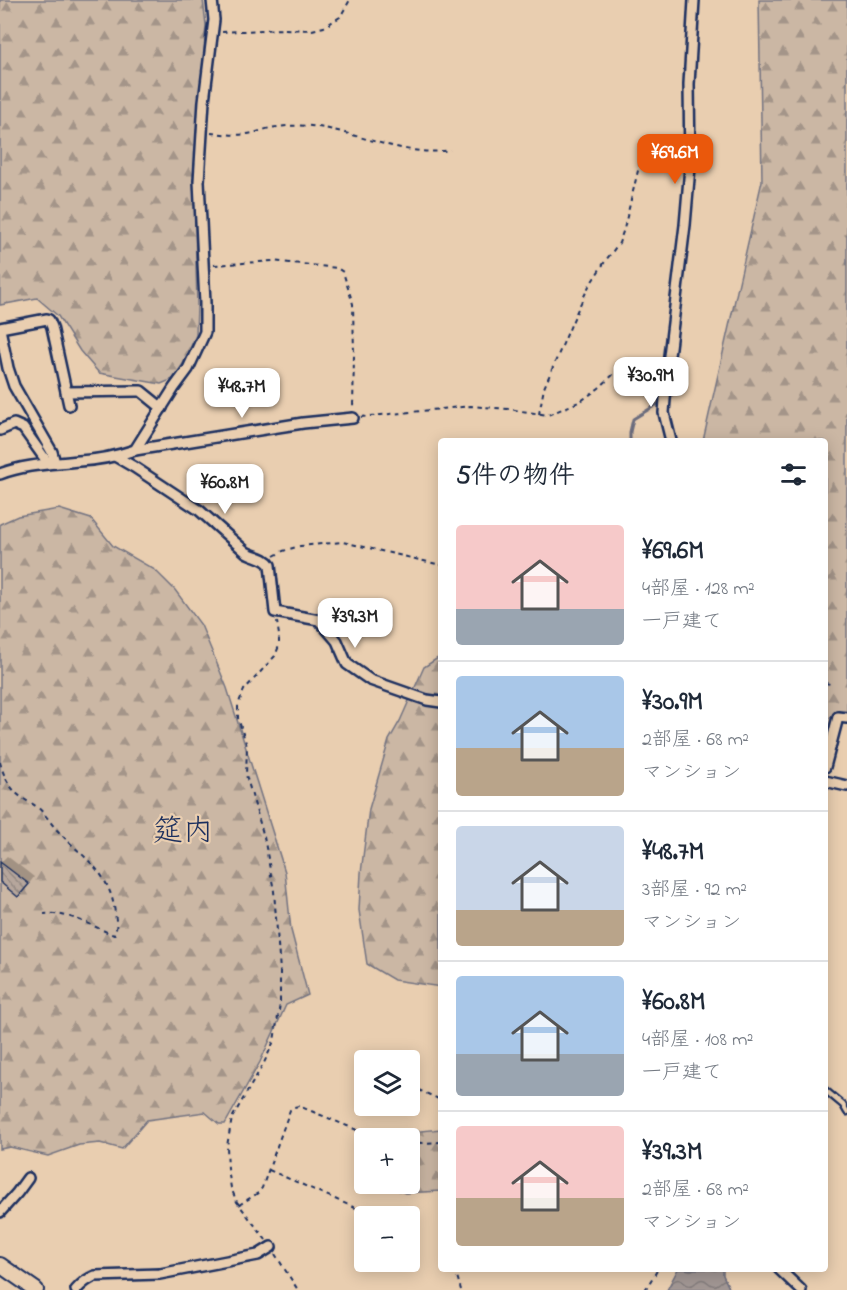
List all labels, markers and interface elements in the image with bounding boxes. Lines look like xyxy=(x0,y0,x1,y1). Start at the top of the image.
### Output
pin: ¥69.6M xyxy=(626,134,724,185)
text: ¥69.6M xyxy=(651,139,699,168)
pin: ¥30.9M xyxy=(602,357,700,408)
text: ¥30.9M xyxy=(628,362,674,391)
pin: ¥48.7M xyxy=(193,368,291,419)
text: ¥48.7M xyxy=(218,373,266,402)
text: 5件の物件 xyxy=(456,458,575,496)
icon: filters xyxy=(777,458,810,491)
pin: ¥60.8M xyxy=(176,464,274,515)
text: ¥60.8M xyxy=(201,469,249,498)
text: ¥69.6M xyxy=(642,533,704,571)
icon: home xyxy=(504,549,576,621)
text: 4部屋 · 128 m² xyxy=(642,575,755,604)
pin: ¥39.3M xyxy=(306,598,404,649)
text: ¥39.3M xyxy=(332,603,378,632)
text: 一戸建て xyxy=(642,608,722,637)
text: ¥30.9M xyxy=(642,684,703,722)
icon: home xyxy=(504,700,576,772)
text: 2部屋 · 68 m² xyxy=(642,726,749,755)
text: マンション xyxy=(642,759,741,788)
district label: 筵内 xyxy=(153,811,213,855)
text: ¥48.7M xyxy=(642,834,704,872)
icon: home xyxy=(504,850,576,922)
text: 3部屋 · 92 m² xyxy=(642,876,747,905)
text: マンション xyxy=(642,909,741,938)
text: ¥60.8M xyxy=(642,984,706,1022)
icon: home xyxy=(504,1000,576,1072)
text: 4部屋 · 108 m² xyxy=(642,1026,753,1055)
map controls xyxy=(354,1050,420,1272)
button: layers xyxy=(354,1050,420,1116)
text: 一戸建て xyxy=(642,1059,722,1088)
button: + xyxy=(354,1128,420,1194)
text: ¥39.3M xyxy=(642,1134,703,1172)
icon: home xyxy=(504,1150,576,1222)
text: 2部屋 · 68 m² xyxy=(642,1176,749,1205)
button: − xyxy=(354,1206,420,1272)
text: マンション xyxy=(642,1209,741,1238)

